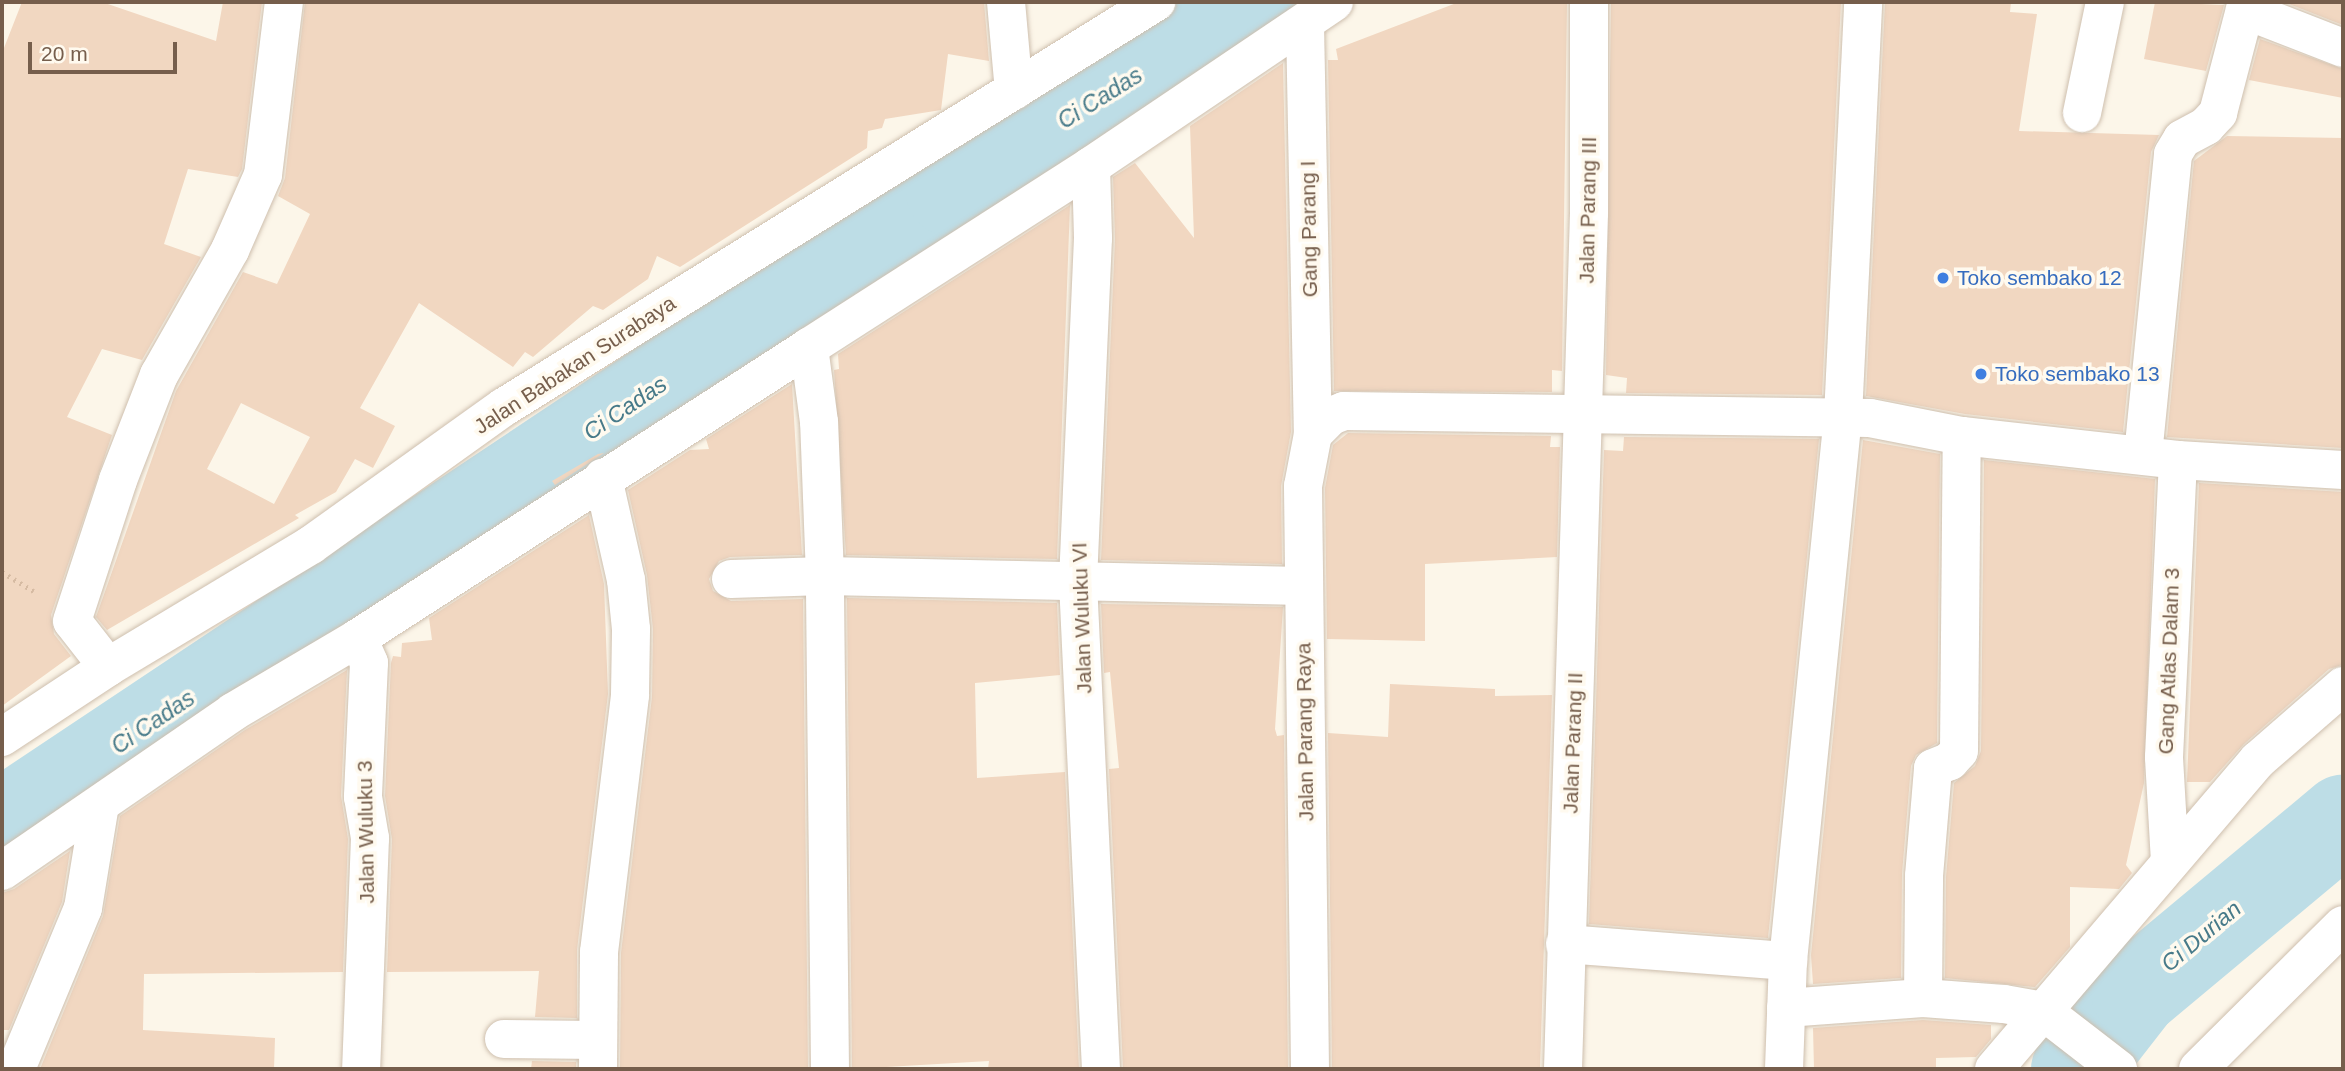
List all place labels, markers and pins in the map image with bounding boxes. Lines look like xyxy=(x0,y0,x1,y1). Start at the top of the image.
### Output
place label: Toko sembako 12 xyxy=(1957,265,2122,291)
marker: Toko sembako 12 xyxy=(1935,270,1951,286)
place label: Toko sembako 13 xyxy=(1995,361,2160,387)
marker: Toko sembako 13 xyxy=(1973,366,1989,382)

